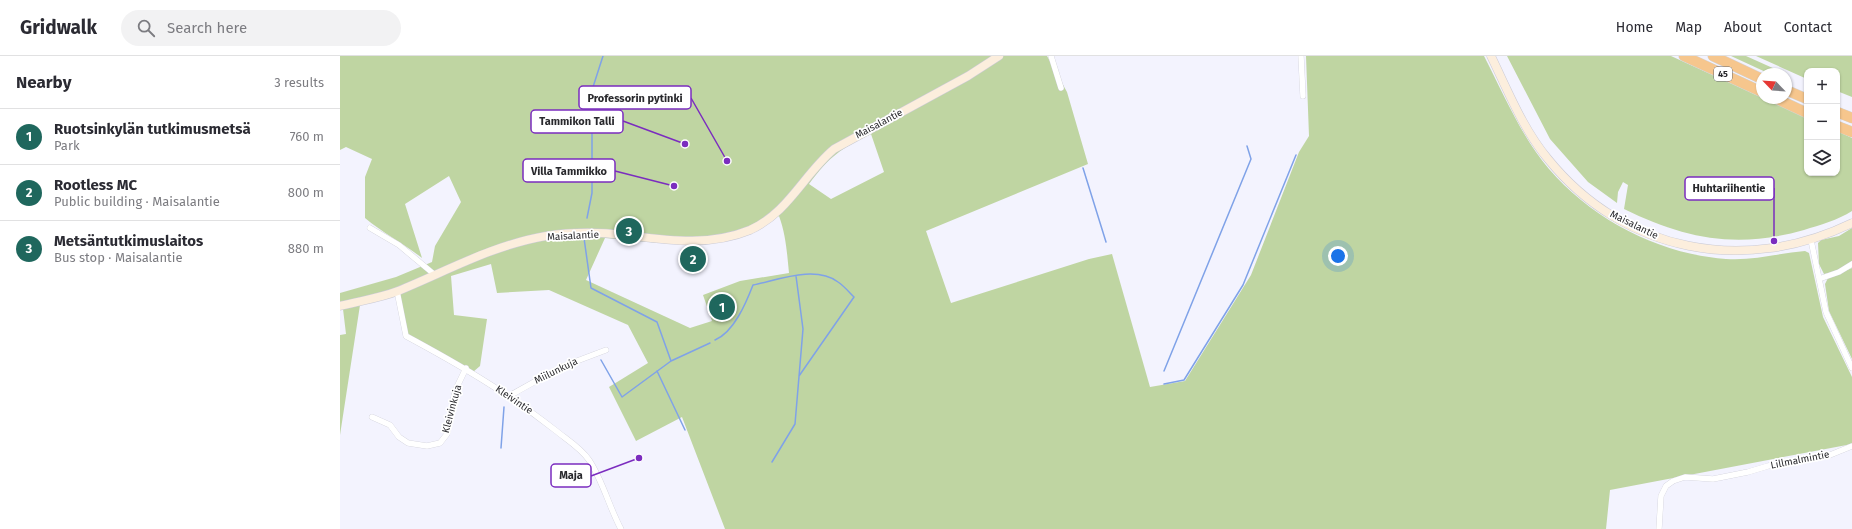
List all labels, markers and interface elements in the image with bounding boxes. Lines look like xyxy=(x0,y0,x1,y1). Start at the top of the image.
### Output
search box xyxy=(121,10,401,46)
text: Gridwalk xyxy=(20,16,97,39)
icon: search xyxy=(135,17,157,39)
text: Search here xyxy=(167,19,247,37)
text: Home xyxy=(1616,19,1653,36)
text: Map xyxy=(1675,19,1702,36)
text: About xyxy=(1724,19,1762,36)
text: Contact xyxy=(1784,19,1832,36)
road number: 45 xyxy=(1714,67,1732,81)
north arrow xyxy=(1756,68,1792,104)
map controls xyxy=(1804,68,1840,176)
button: + xyxy=(1804,68,1840,104)
text: Nearby xyxy=(16,72,71,93)
text: 3 results xyxy=(274,75,324,90)
callout: Professorin pytinki xyxy=(579,86,691,109)
text: Professorin pytinki xyxy=(587,92,683,105)
button: − xyxy=(1804,104,1840,140)
street label: Maisalantie xyxy=(853,106,905,142)
callout: Tammikon Talli xyxy=(531,110,623,133)
text: Tammikon Talli xyxy=(539,115,615,128)
text: Ruotsinkylän tutkimusmetsä xyxy=(54,120,251,138)
text: 1 xyxy=(26,129,32,144)
text: 760 m xyxy=(290,129,324,144)
text: Park xyxy=(54,138,80,153)
button: layers xyxy=(1804,140,1840,176)
callout: Villa Tammikko xyxy=(523,159,615,182)
text: Villa Tammikko xyxy=(530,165,608,178)
text: Rootless MC xyxy=(54,176,137,194)
callout: Huhtariihentie xyxy=(1685,177,1774,200)
text: Huhtariihentie xyxy=(1693,182,1765,195)
text: 2 xyxy=(26,185,32,200)
text: 800 m xyxy=(288,185,324,200)
text: Public building · Maisalantie xyxy=(54,194,220,209)
street label: Maisalantie xyxy=(1608,208,1660,242)
pin: 3 xyxy=(616,216,642,246)
street label: Maisalantie xyxy=(547,229,599,243)
text: Metsäntutkimuslaitos xyxy=(54,232,203,250)
text: 3 xyxy=(26,241,32,256)
text: 880 m xyxy=(288,241,324,256)
pin: 2 xyxy=(680,244,706,274)
your location xyxy=(1328,246,1348,266)
text: Bus stop · Maisalantie xyxy=(54,250,183,265)
pin: 1 xyxy=(709,292,735,322)
street label: Miilunkuja xyxy=(532,355,580,387)
street label: Kleivinkuja xyxy=(440,383,464,435)
street label: Kleivintie xyxy=(493,383,535,417)
street label: Lillmalmintie xyxy=(1770,448,1830,472)
callout: Maja xyxy=(551,464,591,487)
text: Maja xyxy=(559,469,583,482)

